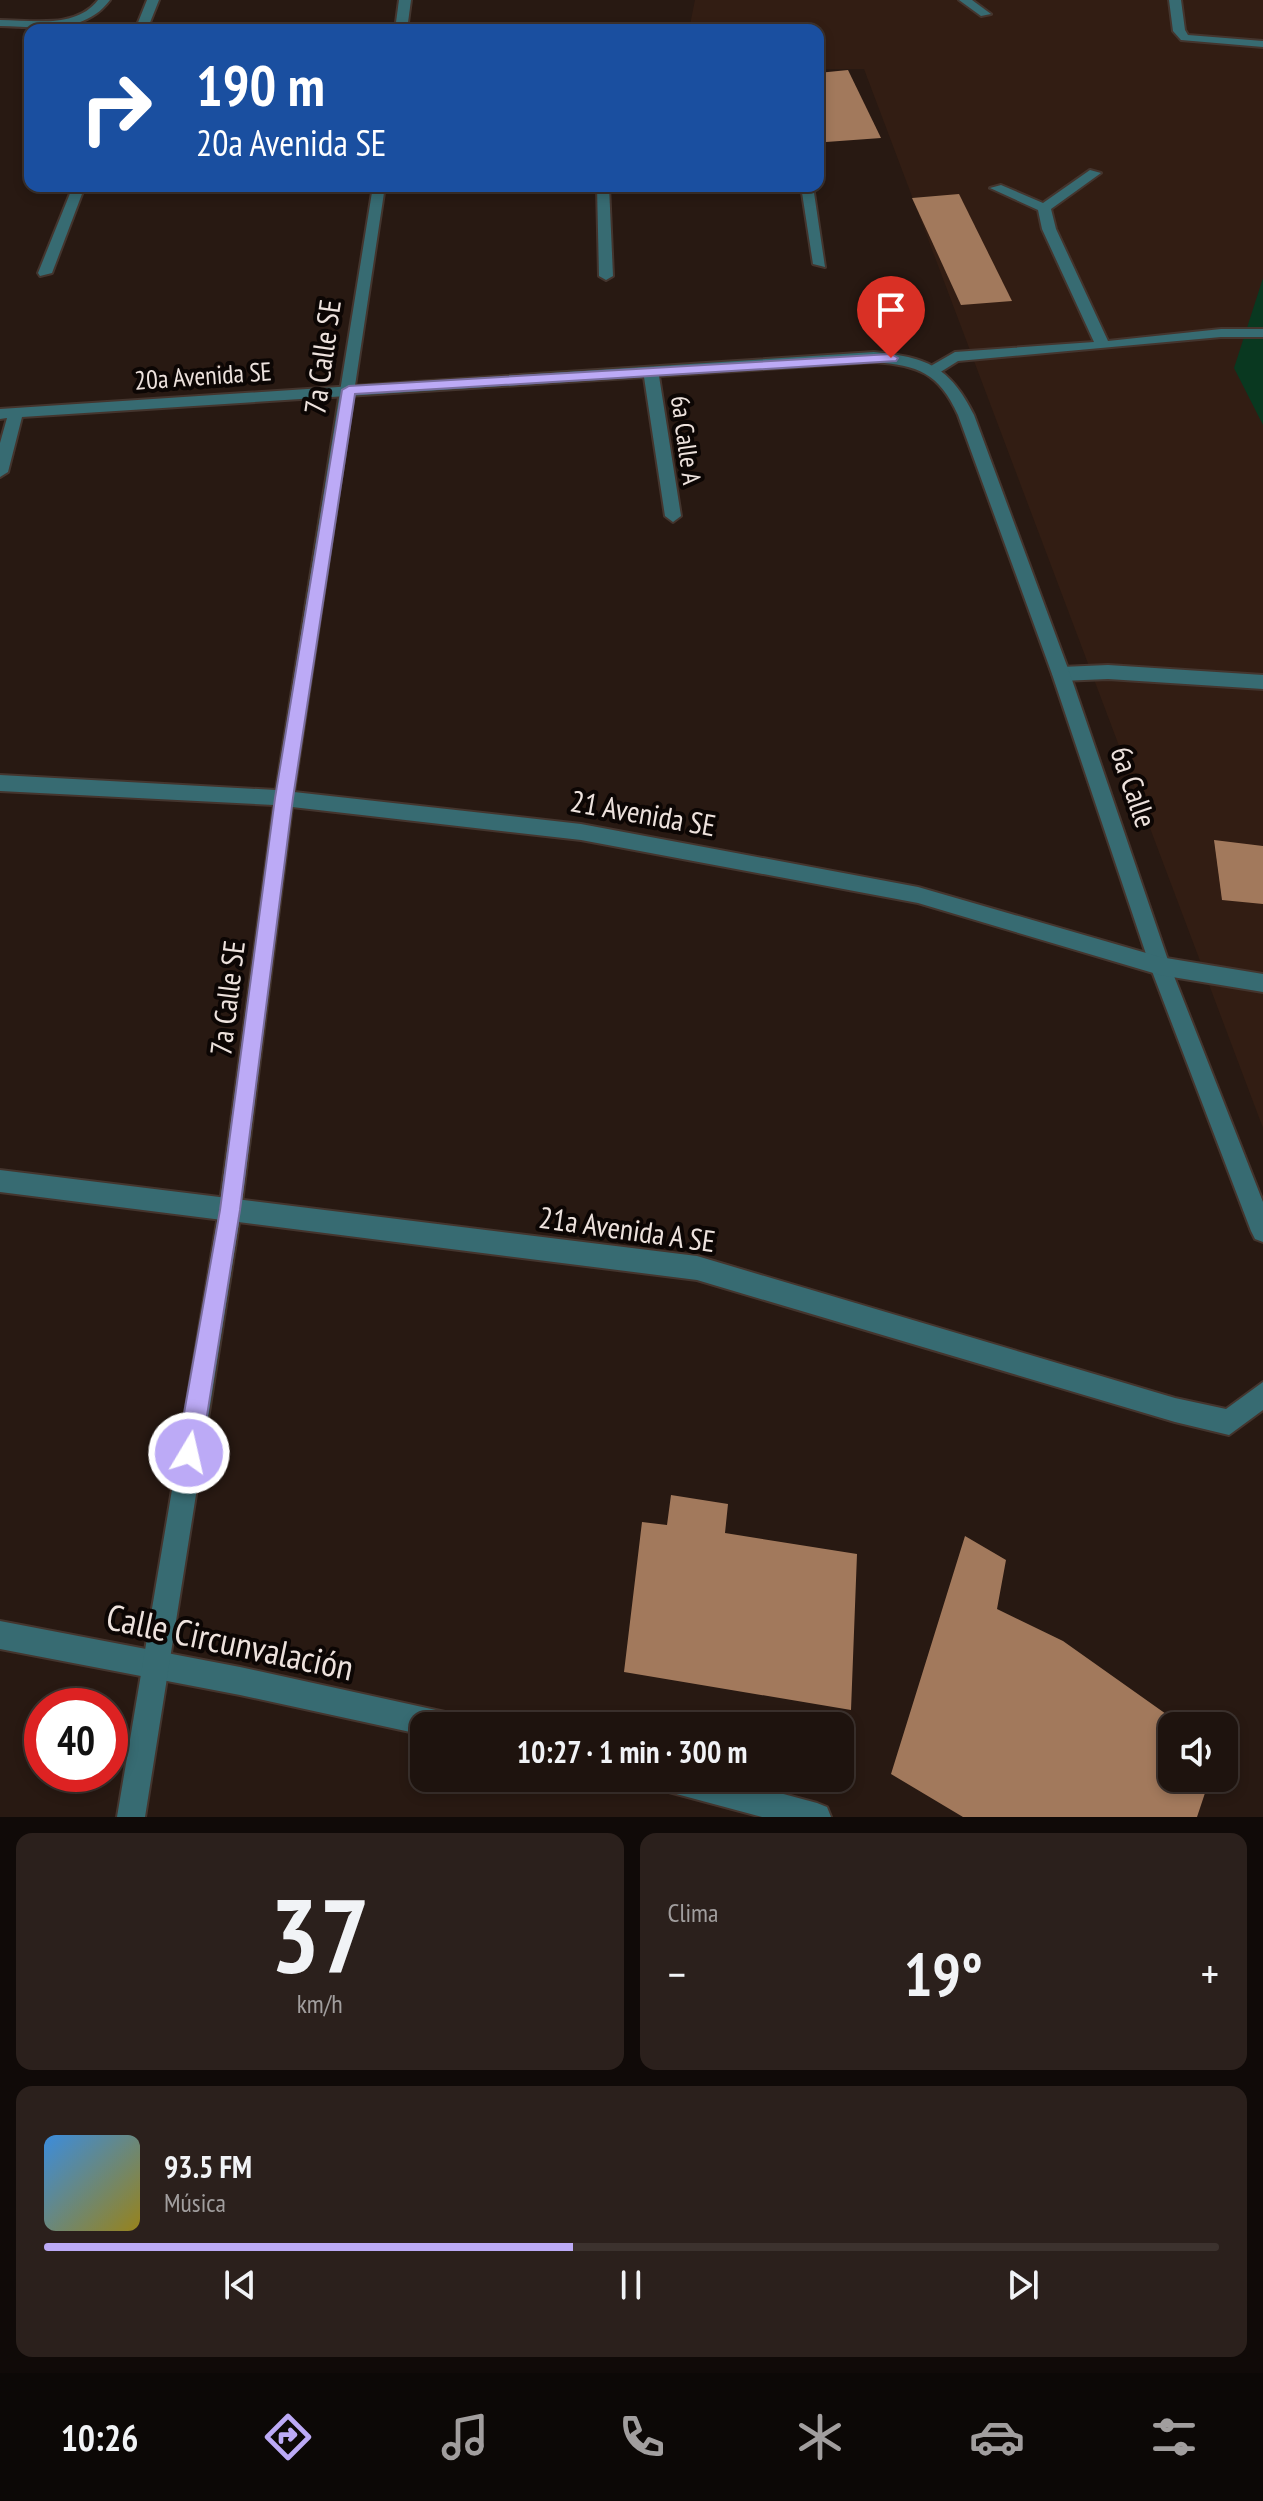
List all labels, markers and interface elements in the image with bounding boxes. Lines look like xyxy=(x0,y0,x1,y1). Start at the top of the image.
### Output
text: 190 m xyxy=(196,49,325,121)
icon: right xyxy=(64,56,168,160)
text: 20a Avenida SE xyxy=(196,119,386,166)
pin xyxy=(857,276,925,358)
icon: arrive xyxy=(869,288,913,332)
street label: 7a Calle SE xyxy=(294,297,349,417)
street label: 20a Avenida SE xyxy=(133,354,273,397)
street label: 6a Calle A xyxy=(664,393,709,487)
street label: 6a Calle xyxy=(1102,741,1166,832)
street label: 21 Avenida SE xyxy=(568,781,719,844)
street label: 7a Calle SE xyxy=(200,938,253,1057)
street label: 21a Avenida A SE xyxy=(537,1197,718,1260)
position arrow xyxy=(147,1411,231,1495)
street label: Calle Circunvalación xyxy=(102,1592,358,1691)
speed limit sign: 40 xyxy=(24,1688,128,1792)
map controls xyxy=(1158,1712,1238,1792)
button: sound xyxy=(1158,1712,1238,1792)
text: 10:27 · 1 min · 300 m xyxy=(517,1732,747,1771)
text: 37 xyxy=(270,1867,369,2002)
text: Clima xyxy=(668,1896,718,1929)
text: 19° xyxy=(904,1935,983,2013)
text: − xyxy=(668,1945,686,2002)
text: + xyxy=(1201,1945,1219,2002)
text: km/h xyxy=(297,1987,343,2020)
text: 93.5 FM xyxy=(164,2147,252,2186)
text: Música xyxy=(164,2186,226,2219)
icon: previous xyxy=(218,2263,262,2307)
icon: pause xyxy=(609,2263,653,2307)
icon: next xyxy=(1001,2263,1045,2307)
icon: directions xyxy=(260,2409,316,2465)
icon: music xyxy=(437,2409,493,2465)
icon: phone xyxy=(614,2409,670,2465)
icon: climate xyxy=(792,2409,848,2465)
icon: car xyxy=(969,2409,1025,2465)
icon: filters xyxy=(1146,2409,1202,2465)
text: 10:26 xyxy=(61,2414,139,2461)

